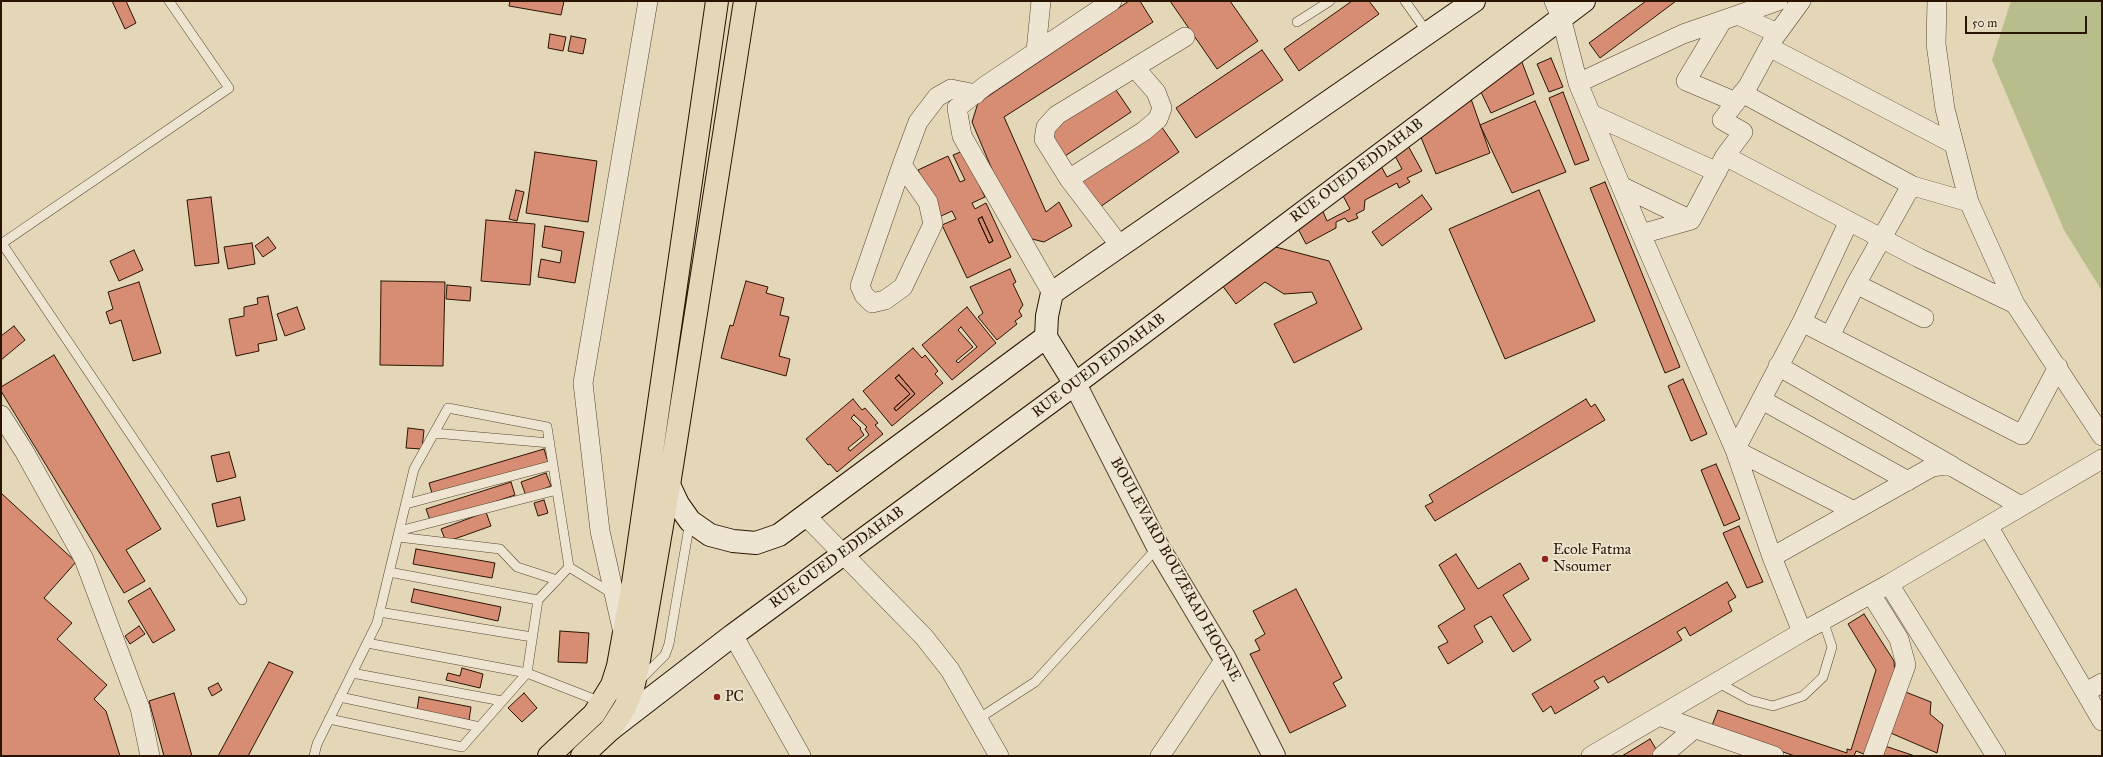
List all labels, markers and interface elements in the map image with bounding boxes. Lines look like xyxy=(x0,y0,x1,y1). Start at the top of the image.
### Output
scale bar xyxy=(1967,8,2089,34)
text: 50 m xyxy=(1972,16,1997,30)
street label: RUE OUED EDDAHAB xyxy=(1287,115,1427,227)
street label: RUE OUED EDDAHAB xyxy=(1029,310,1169,422)
street label: BOULEVARD BOUZERAD HOCINE xyxy=(1106,455,1244,685)
street label: RUE OUED EDDAHAB xyxy=(766,503,908,613)
place label: Ecole Fatma Nsoumer xyxy=(1553,541,1631,576)
marker: Ecole Fatma Nsoumer xyxy=(1540,554,1550,564)
place label: PC xyxy=(725,688,744,706)
marker: PC xyxy=(712,692,722,702)

